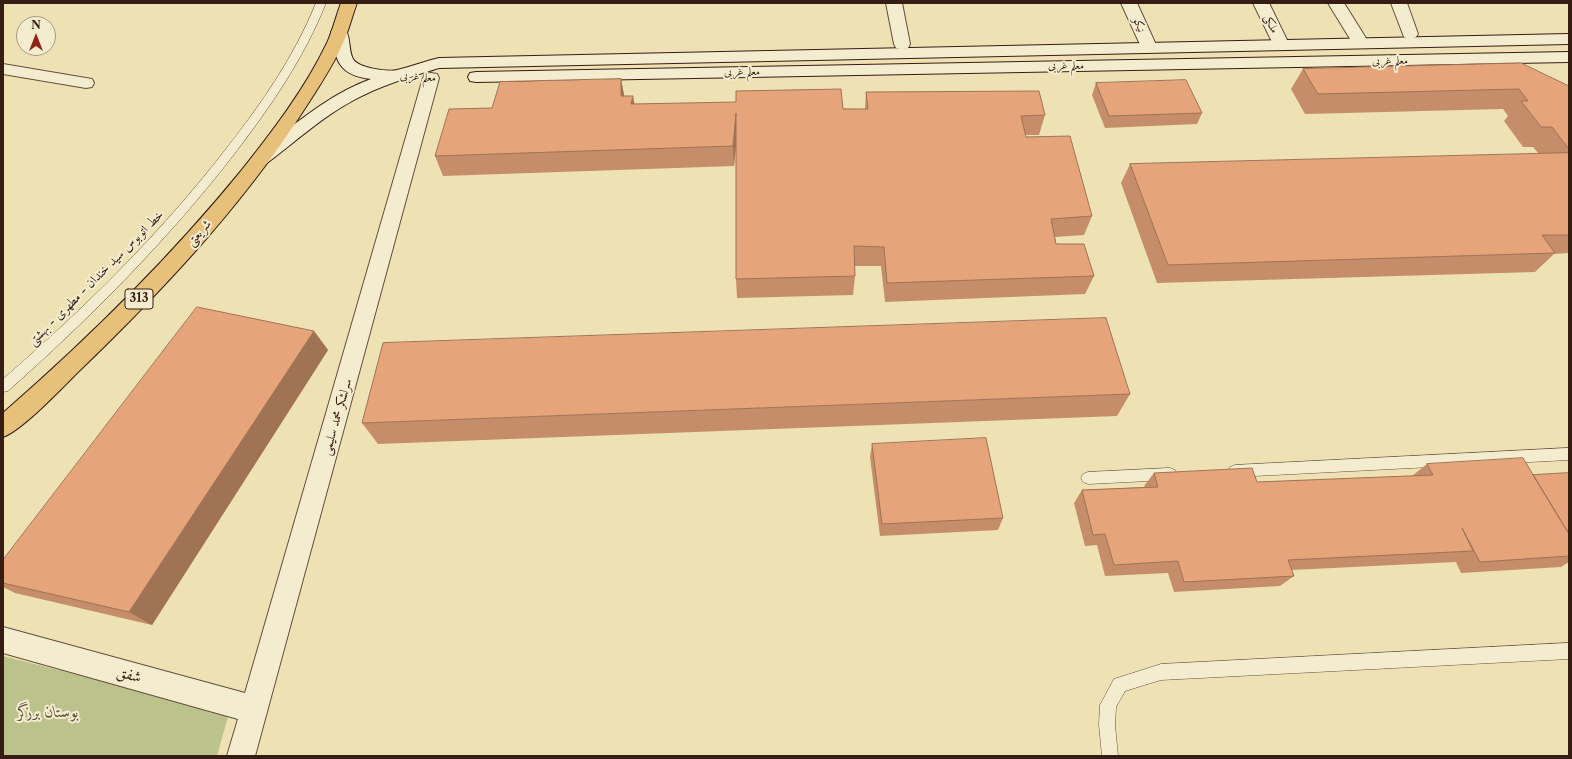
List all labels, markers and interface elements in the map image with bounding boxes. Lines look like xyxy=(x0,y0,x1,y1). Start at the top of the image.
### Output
street label: ملکی xyxy=(1261,13,1281,35)
street label: نیکو xyxy=(1130,15,1148,35)
north arrow xyxy=(16,16,56,56)
text: N xyxy=(31,18,41,32)
street label: معلم غربی xyxy=(1372,54,1408,68)
street label: معلم غربی xyxy=(1048,59,1084,73)
street label: معلم غربی xyxy=(724,65,760,79)
street label: معلم غربی xyxy=(400,69,436,85)
street label: خط اتوبوس سید خندان - مطهری - بهشتی xyxy=(25,207,167,349)
street label: شریعتی xyxy=(183,217,215,249)
road number: 313 xyxy=(125,289,153,309)
street label: سرلشکر محمد سلیمی xyxy=(319,377,355,457)
street label: شفق xyxy=(115,663,143,687)
park label: بوستان برزگر xyxy=(17,702,79,722)

